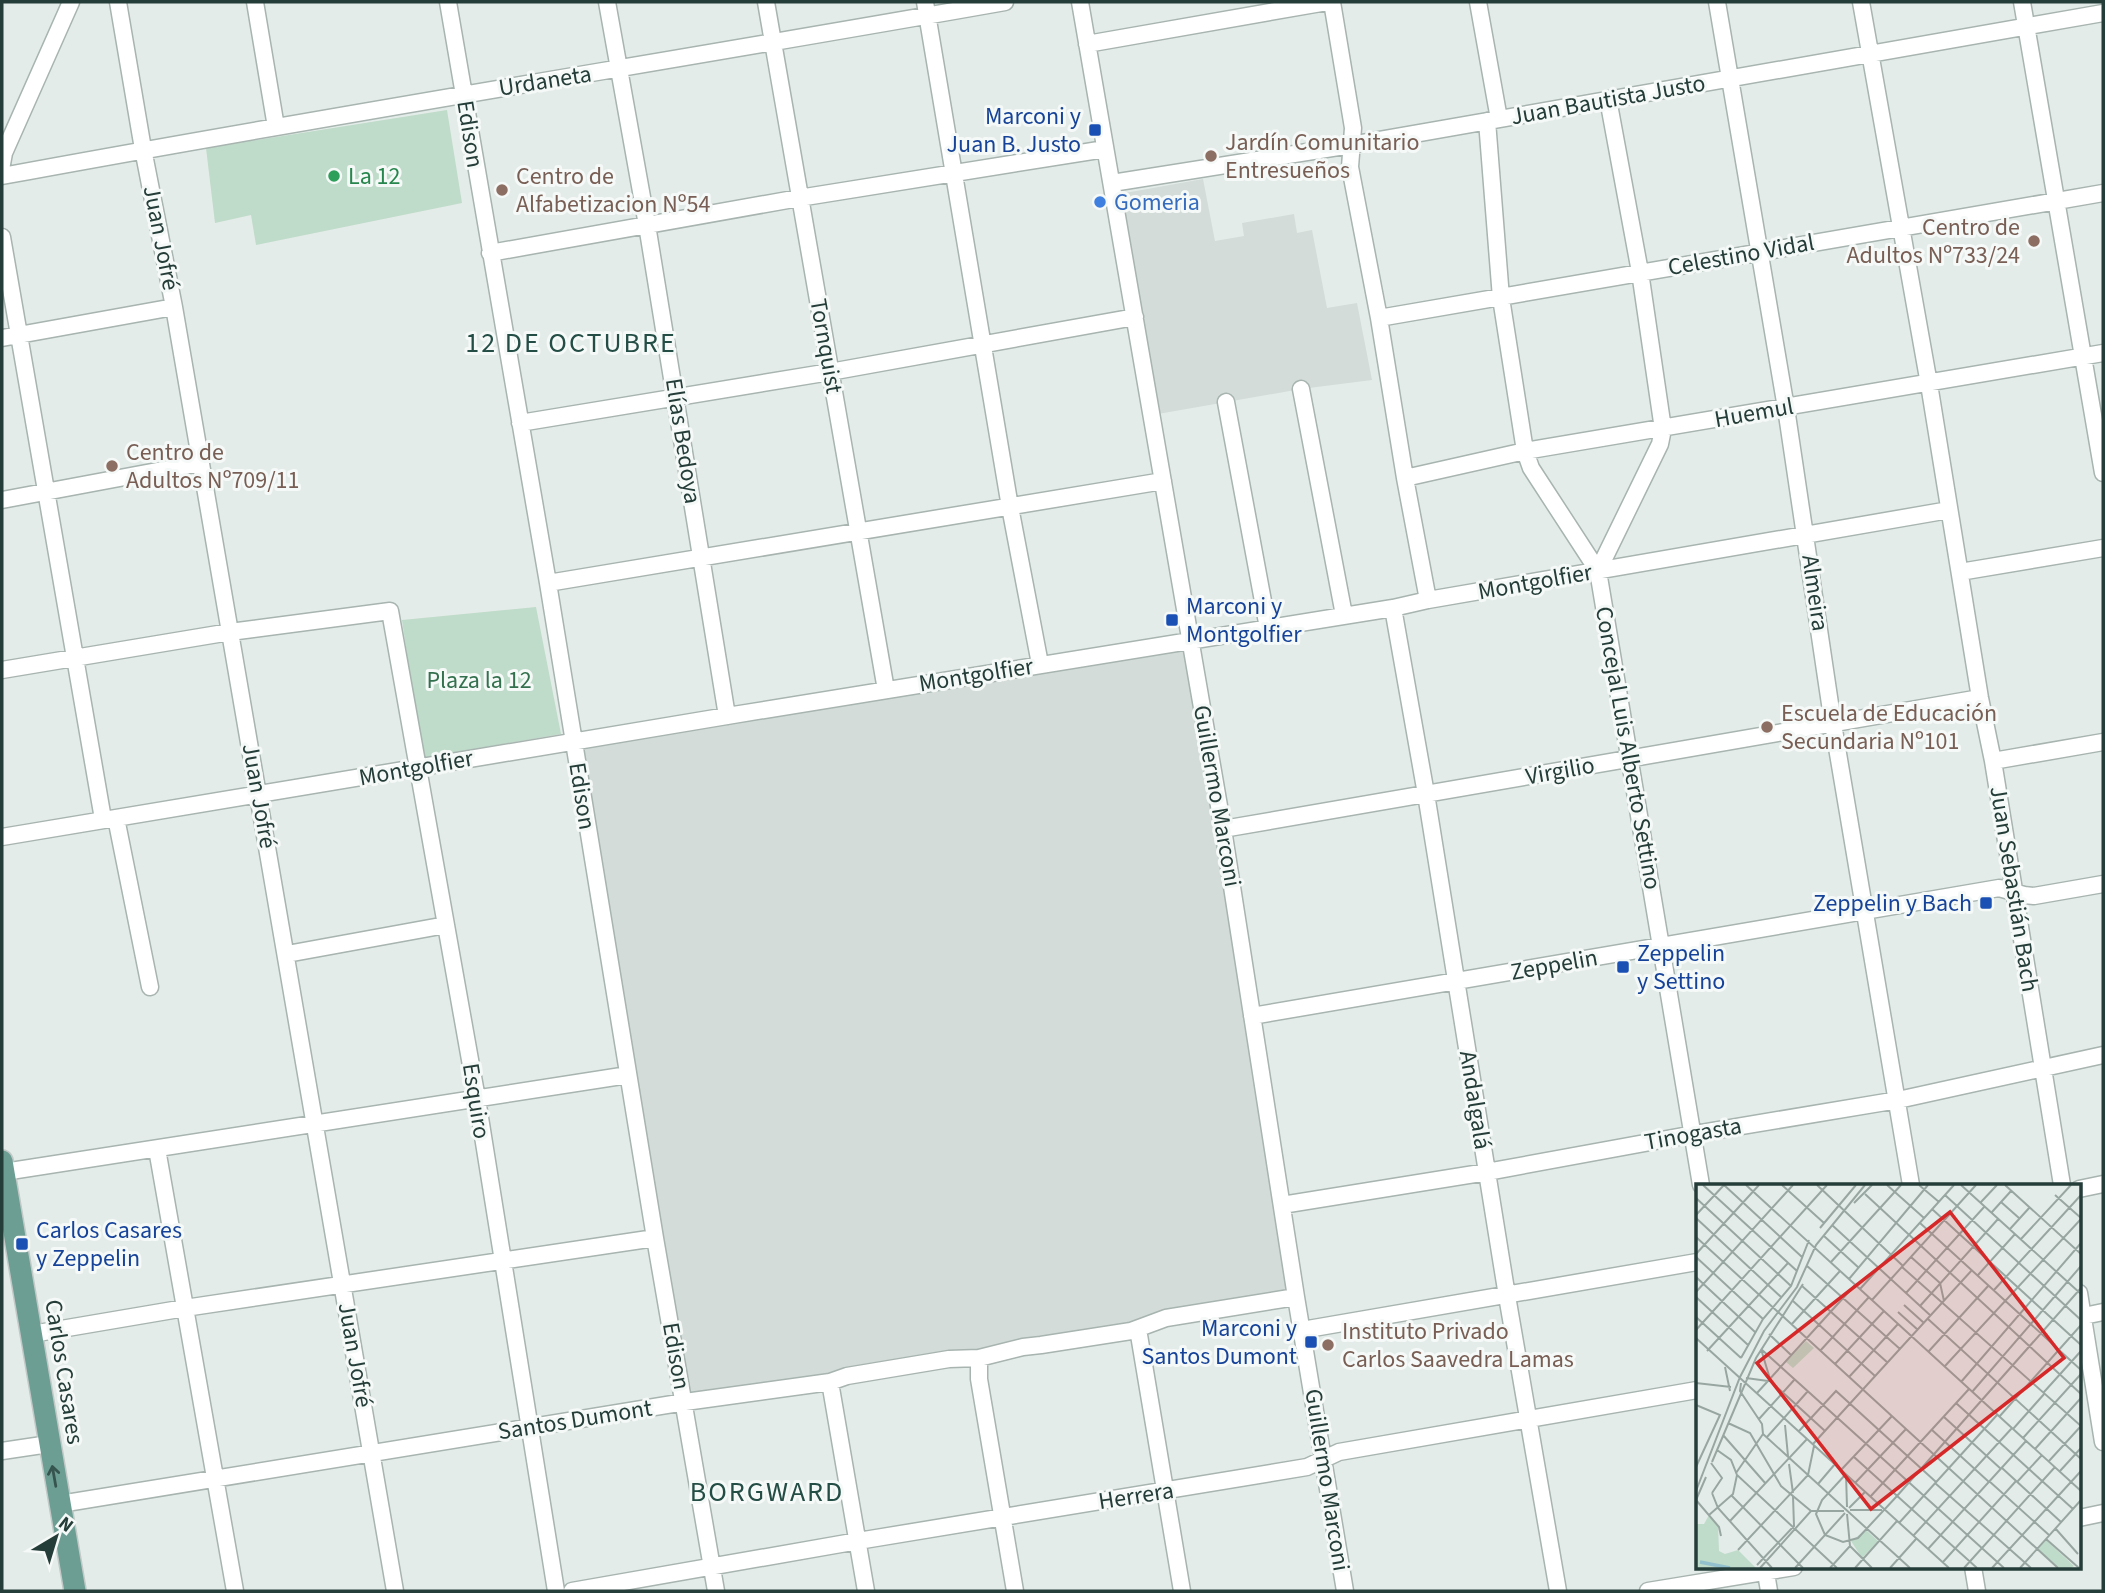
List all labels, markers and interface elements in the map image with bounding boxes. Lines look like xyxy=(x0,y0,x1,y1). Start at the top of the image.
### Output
street label: Urdaneta xyxy=(496,56,594,106)
street label: Juan Bautista Justo xyxy=(1508,66,1708,134)
street label: Edison xyxy=(447,98,493,170)
place label: Marconi y Juan B. Justo xyxy=(947,99,1081,162)
marker: Marconi y Juan B. Justo xyxy=(1087,122,1103,138)
place label: Jardín Comunitario Entresueños xyxy=(1225,125,1419,188)
marker: Jardín Comunitario Entresueños xyxy=(1203,148,1219,164)
place label: La 12 xyxy=(348,159,400,194)
place label: Centro de Alfabetizacion Nº54 xyxy=(516,159,710,222)
marker: La 12 xyxy=(326,168,342,184)
marker: Centro de Alfabetizacion Nº54 xyxy=(494,182,510,198)
street label: Juan Jofré xyxy=(134,183,188,293)
place label: Gomeria xyxy=(1114,185,1200,220)
marker: Gomeria xyxy=(1092,194,1108,210)
place label: Centro de Adultos Nº733/24 xyxy=(1847,210,2020,273)
street label: Celestino Vidal xyxy=(1665,225,1817,285)
marker: Centro de Adultos Nº733/24 xyxy=(2026,233,2042,249)
street label: Tornquist xyxy=(800,296,852,396)
district label: 12 DE OCTUBRE xyxy=(465,323,677,363)
street label: Elías Bedoya xyxy=(656,376,710,506)
street label: Huemul xyxy=(1712,389,1796,437)
place label: Centro de Adultos Nº709/11 xyxy=(126,435,299,498)
marker: Centro de Adultos Nº709/11 xyxy=(104,458,120,474)
street label: Almeira xyxy=(1792,553,1838,633)
street label: Montgolfier xyxy=(1475,555,1596,609)
place label: Marconi y Montgolfier xyxy=(1186,589,1302,652)
street label: Concejal Luis Alberto Settino xyxy=(1586,604,1670,892)
marker: Marconi y Montgolfier xyxy=(1164,612,1180,628)
street label: Montgolfier xyxy=(916,649,1036,701)
park label: Plaza la 12 xyxy=(426,663,532,698)
place label: Escuela de Educación Secundaria Nº101 xyxy=(1781,696,1997,759)
street label: Guillermo Marconi xyxy=(1184,702,1250,890)
marker: Escuela de Educación Secundaria Nº101 xyxy=(1759,719,1775,735)
street label: Juan Jofré xyxy=(233,741,285,851)
street label: Montgolfier xyxy=(356,741,477,795)
street label: Virgilio xyxy=(1523,748,1597,794)
street label: Edison xyxy=(559,760,605,832)
street label: Juan Sebastián Bach xyxy=(1980,783,2048,995)
place label: Zeppelin y Bach xyxy=(1813,886,1972,921)
marker: Zeppelin y Bach xyxy=(1978,895,1994,911)
place label: Zeppelin y Settino xyxy=(1637,936,1725,999)
street label: Zeppelin xyxy=(1508,940,1600,990)
marker: Zeppelin y Settino xyxy=(1615,959,1631,975)
street label: Andalgalá xyxy=(1450,1048,1500,1152)
street label: Esquiro xyxy=(453,1061,499,1141)
street label: Tinogasta xyxy=(1642,1108,1744,1160)
inset map xyxy=(1696,1184,2080,1568)
place label: Carlos Casares y Zeppelin xyxy=(36,1213,182,1276)
marker: Carlos Casares y Zeppelin xyxy=(14,1236,30,1252)
street label: Carlos Casares xyxy=(35,1297,93,1447)
street label: Juan Jofré xyxy=(329,1300,381,1410)
place label: Marconi y Santos Dumont xyxy=(1141,1311,1297,1374)
place label: Instituto Privado Carlos Saavedra Lamas xyxy=(1342,1314,1574,1377)
street label: Edison xyxy=(653,1320,699,1392)
marker: Marconi y Santos Dumont xyxy=(1303,1334,1319,1350)
marker: Instituto Privado Carlos Saavedra Lamas xyxy=(1320,1337,1336,1353)
street label: Guillermo Marconi xyxy=(1295,1386,1359,1574)
street label: Santos Dumont xyxy=(495,1391,655,1449)
one-way arrow xyxy=(47,1465,61,1488)
district label: BORGWARD xyxy=(690,1472,844,1512)
street label: Herrera xyxy=(1096,1473,1176,1519)
north arrow xyxy=(21,1502,91,1572)
text: N xyxy=(52,1510,79,1539)

